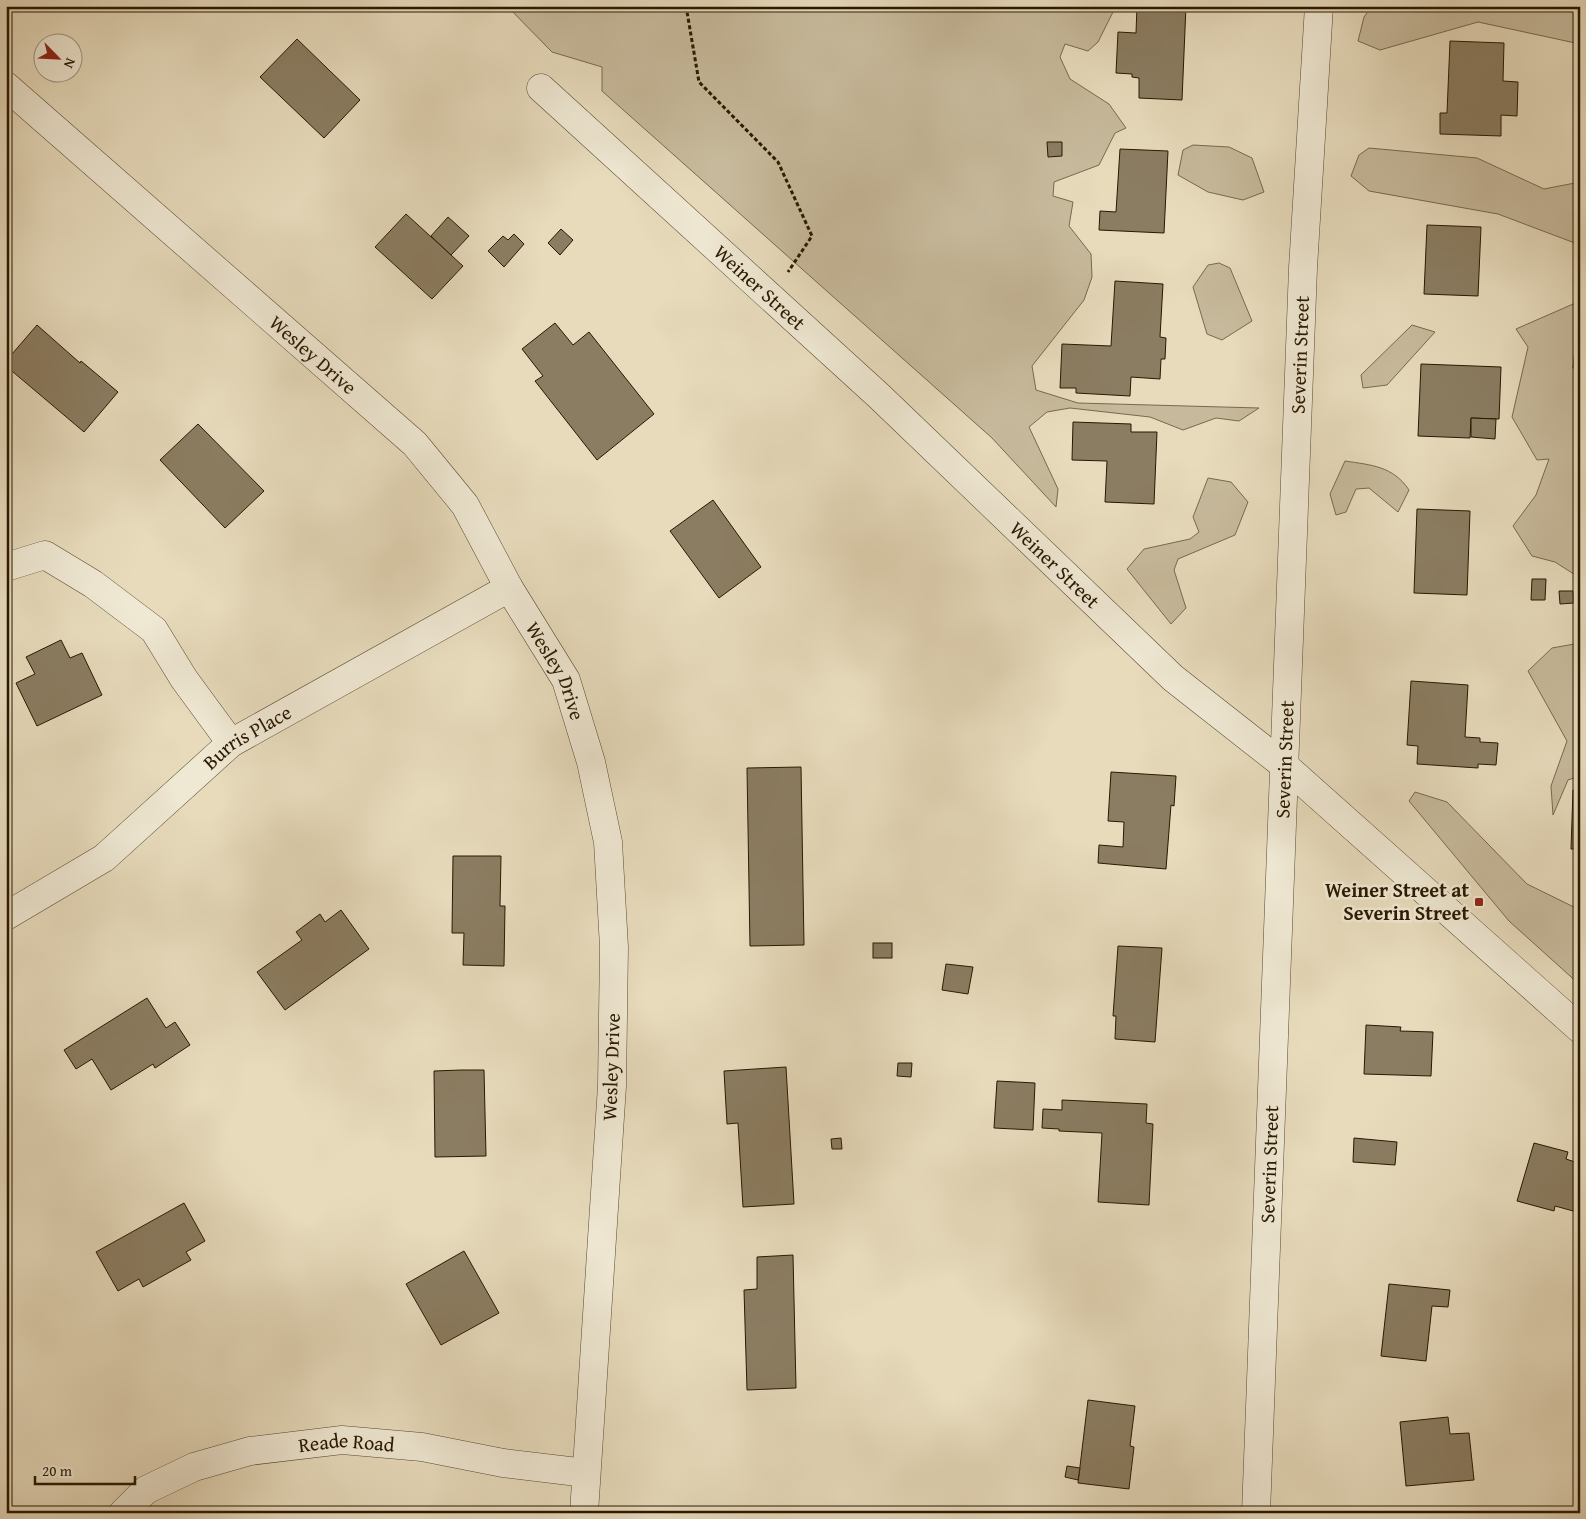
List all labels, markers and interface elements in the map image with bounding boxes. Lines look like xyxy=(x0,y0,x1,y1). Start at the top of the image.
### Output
north arrow xyxy=(32,32,82,82)
text: N xyxy=(59,55,81,72)
street label: Weiner Street xyxy=(708,238,812,336)
street label: Severin Street xyxy=(1283,295,1316,414)
street label: Wesley Drive xyxy=(263,308,363,401)
street label: Weiner Street xyxy=(1004,514,1107,615)
street label: Wesley Drive xyxy=(519,616,592,724)
street label: Burris Place xyxy=(196,697,296,776)
street label: Severin Street xyxy=(1267,700,1301,819)
place label: Weiner Street at Severin Street xyxy=(1325,875,1469,927)
marker: Weiner Street at Severin Street xyxy=(1473,896,1485,908)
street label: Wesley Drive xyxy=(594,1013,627,1121)
street label: Severin Street xyxy=(1252,1105,1285,1224)
street label: Reade Road xyxy=(297,1425,396,1459)
scale bar xyxy=(35,1454,135,1486)
text: 20 m xyxy=(42,1460,73,1481)

